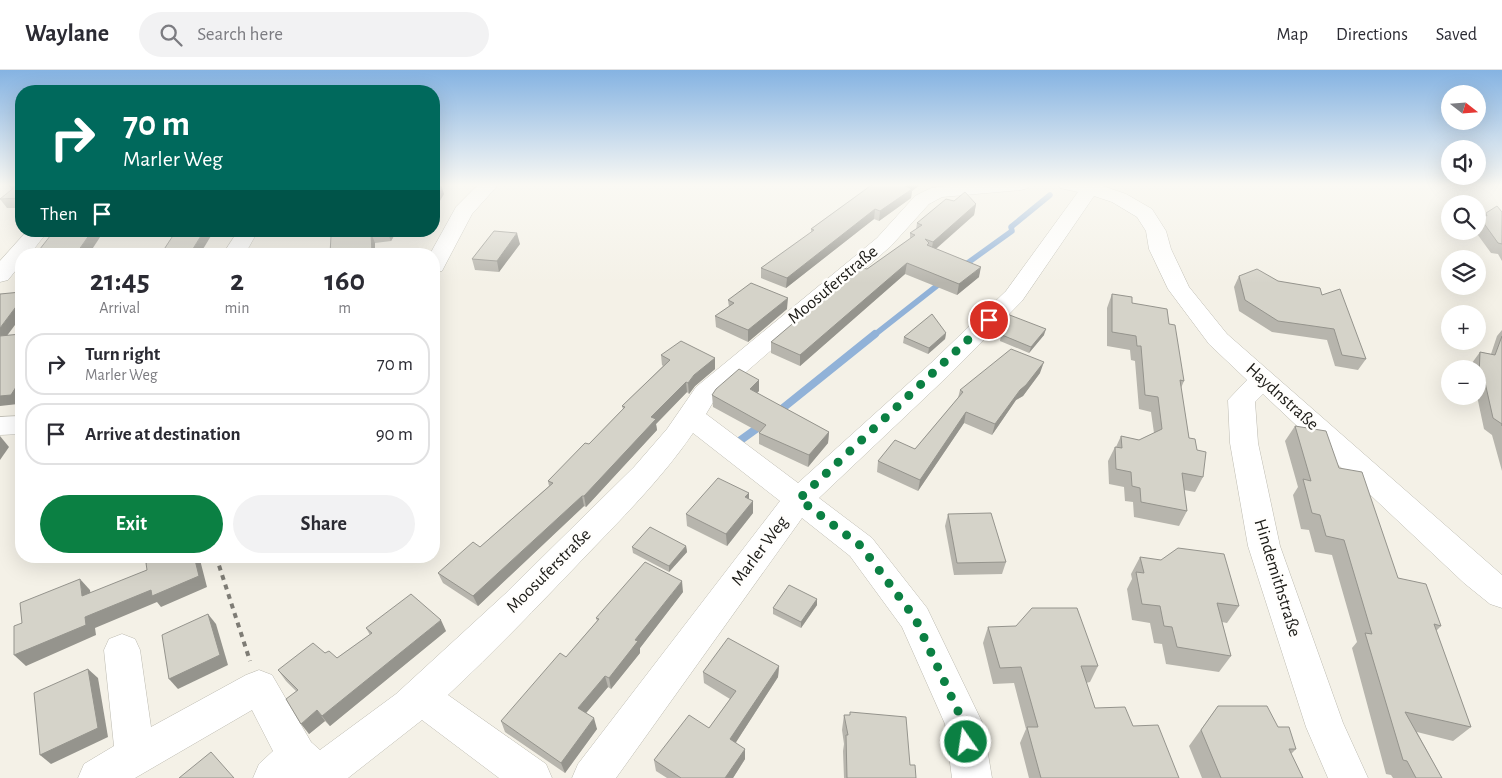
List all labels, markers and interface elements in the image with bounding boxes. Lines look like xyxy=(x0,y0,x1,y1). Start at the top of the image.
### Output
search box xyxy=(139,12,489,57)
icon: search xyxy=(157,21,185,49)
text: Waylane xyxy=(25,22,109,46)
text: Search here xyxy=(197,25,283,44)
text: Map xyxy=(1277,26,1308,44)
text: Directions xyxy=(1336,26,1408,44)
text: Saved xyxy=(1436,26,1477,44)
north arrow xyxy=(1441,85,1486,130)
map controls xyxy=(1441,85,1486,405)
icon: right xyxy=(40,105,105,170)
text: 70 m xyxy=(123,107,190,142)
button: sound xyxy=(1441,140,1486,185)
text: Marler Weg xyxy=(123,148,223,170)
button: search xyxy=(1441,195,1486,240)
icon: arrive xyxy=(88,200,116,228)
text: Then xyxy=(40,205,78,224)
street label: Moosuferstraße xyxy=(785,242,881,328)
button: layers xyxy=(1441,250,1486,295)
text: 21:45 xyxy=(90,266,150,296)
text: 2 xyxy=(230,266,244,296)
text: 160 xyxy=(324,266,365,296)
pin xyxy=(968,299,1010,341)
text: Arrival xyxy=(99,300,140,316)
text: min xyxy=(224,300,249,316)
text: m xyxy=(338,300,351,316)
button: + xyxy=(1441,305,1486,350)
icon: arrive xyxy=(975,306,1003,334)
text: Turn right xyxy=(85,345,160,364)
icon: right xyxy=(42,350,70,378)
text: 70 m xyxy=(377,355,413,374)
street label: Haydnstraße xyxy=(1242,360,1322,434)
button: − xyxy=(1441,360,1486,405)
text: Marler Weg xyxy=(85,367,158,383)
icon: arrive xyxy=(42,420,70,448)
text: Arrive at destination xyxy=(85,425,241,444)
text: 90 m xyxy=(376,425,413,444)
button: Exit xyxy=(40,495,223,553)
button: Share xyxy=(233,495,415,553)
street label: Marler Weg xyxy=(728,513,792,589)
street label: Hindemithstraße xyxy=(1251,517,1303,639)
street label: Moosuferstraße xyxy=(503,525,595,617)
position arrow xyxy=(939,715,991,767)

